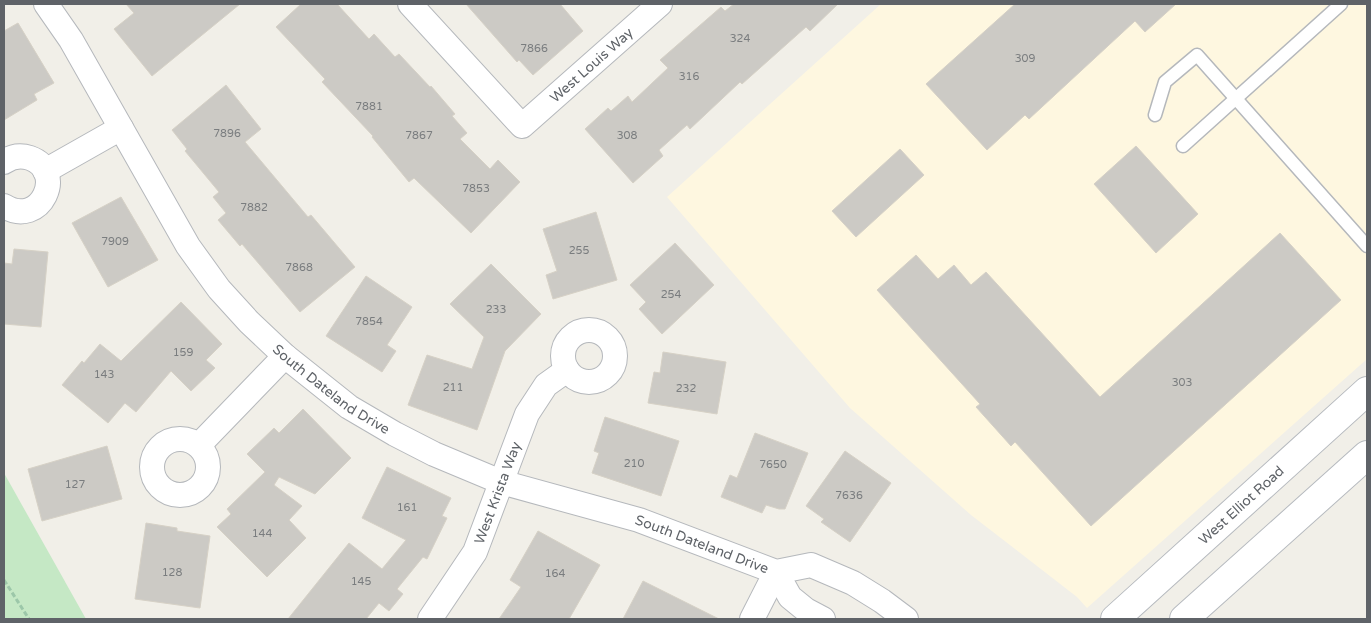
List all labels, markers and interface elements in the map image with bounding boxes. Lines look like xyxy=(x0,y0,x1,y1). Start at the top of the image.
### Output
street label: West Louis Way xyxy=(546,23,637,106)
house number: 324 xyxy=(730,32,750,45)
house number: 7866 xyxy=(520,42,548,55)
house number: 309 xyxy=(1015,52,1035,65)
house number: 316 xyxy=(679,70,699,83)
house number: 7881 xyxy=(355,100,383,113)
house number: 7896 xyxy=(213,127,241,140)
house number: 7867 xyxy=(405,129,433,142)
house number: 308 xyxy=(617,129,637,142)
house number: 7853 xyxy=(462,182,490,195)
house number: 7882 xyxy=(240,201,268,214)
house number: 7909 xyxy=(101,235,129,248)
house number: 255 xyxy=(569,244,589,257)
house number: 7868 xyxy=(285,261,313,274)
house number: 254 xyxy=(661,288,681,301)
house number: 233 xyxy=(486,303,506,316)
house number: 7854 xyxy=(355,315,383,328)
street label: South Dateland Drive xyxy=(269,341,393,438)
house number: 159 xyxy=(173,346,193,359)
house number: 143 xyxy=(94,368,114,381)
house number: 303 xyxy=(1172,376,1192,389)
house number: 211 xyxy=(443,381,463,394)
house number: 232 xyxy=(676,382,696,395)
street label: West Krista Way xyxy=(470,439,524,546)
house number: 210 xyxy=(624,457,644,470)
house number: 7650 xyxy=(759,458,787,471)
street label: West Elliot Road xyxy=(1195,462,1287,548)
house number: 127 xyxy=(65,478,85,491)
house number: 7636 xyxy=(835,489,863,502)
house number: 161 xyxy=(397,501,417,514)
street label: South Dateland Drive xyxy=(633,511,771,577)
house number: 144 xyxy=(252,527,272,540)
house number: 128 xyxy=(162,566,182,579)
house number: 164 xyxy=(545,567,565,580)
house number: 145 xyxy=(351,575,371,588)

